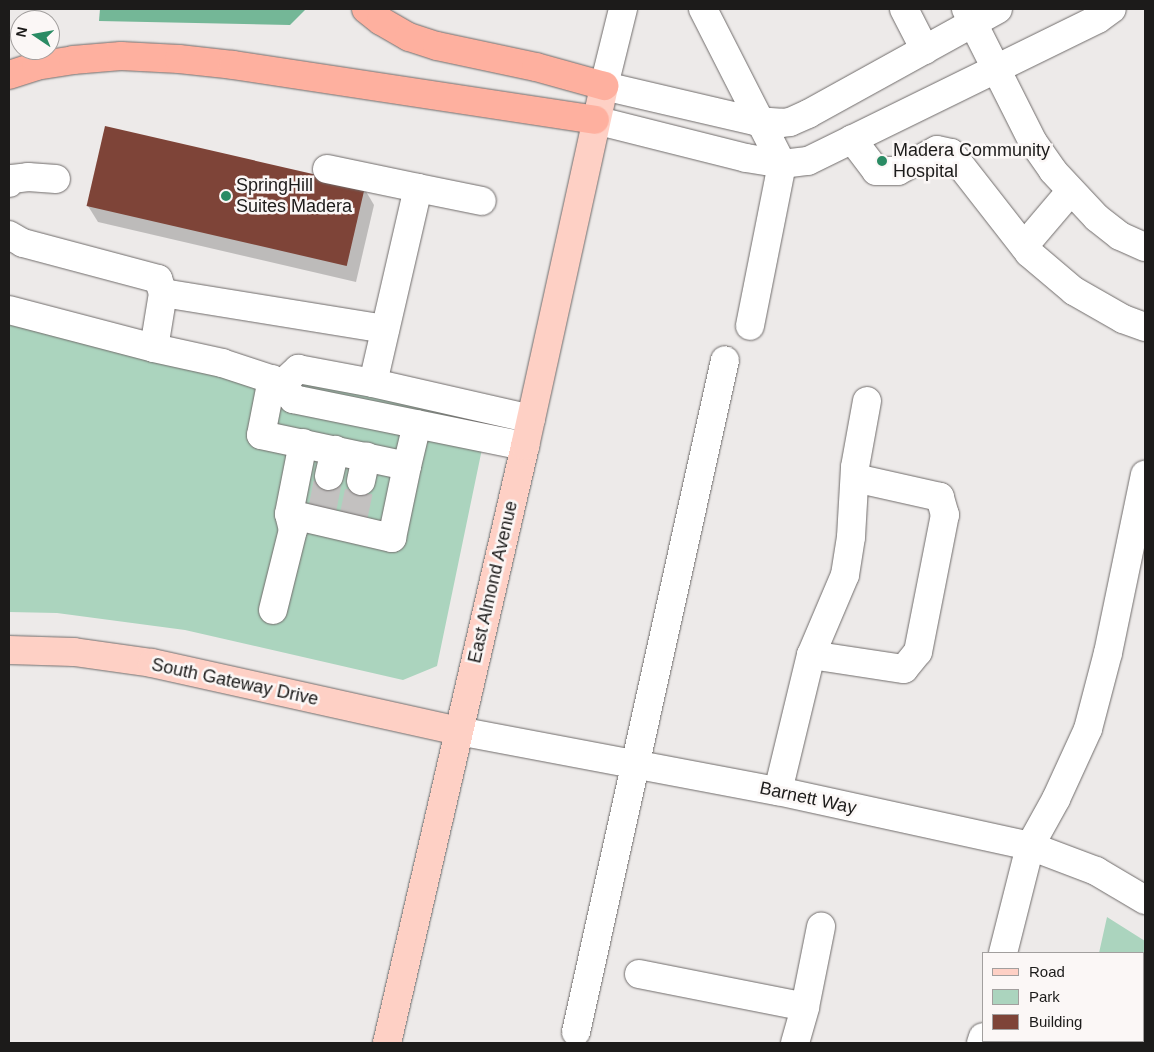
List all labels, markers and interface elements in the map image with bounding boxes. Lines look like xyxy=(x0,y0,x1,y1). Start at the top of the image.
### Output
north arrow xyxy=(10,10,60,60)
text: N xyxy=(12,25,30,39)
place label: Madera Community Hospital xyxy=(893,140,1050,182)
marker: Madera Community Hospital xyxy=(875,154,889,168)
place label: SpringHill Suites Madera xyxy=(236,175,352,218)
marker: SpringHill Suites Madera xyxy=(220,190,232,202)
street label: East Almond Avenue xyxy=(464,498,522,666)
street label: South Gateway Drive xyxy=(150,654,320,710)
street label: Barnett Way xyxy=(758,777,858,819)
legend xyxy=(982,952,1144,1042)
text: Road xyxy=(1029,963,1065,980)
text: Park xyxy=(1029,988,1060,1005)
text: Building xyxy=(1029,1013,1082,1030)

